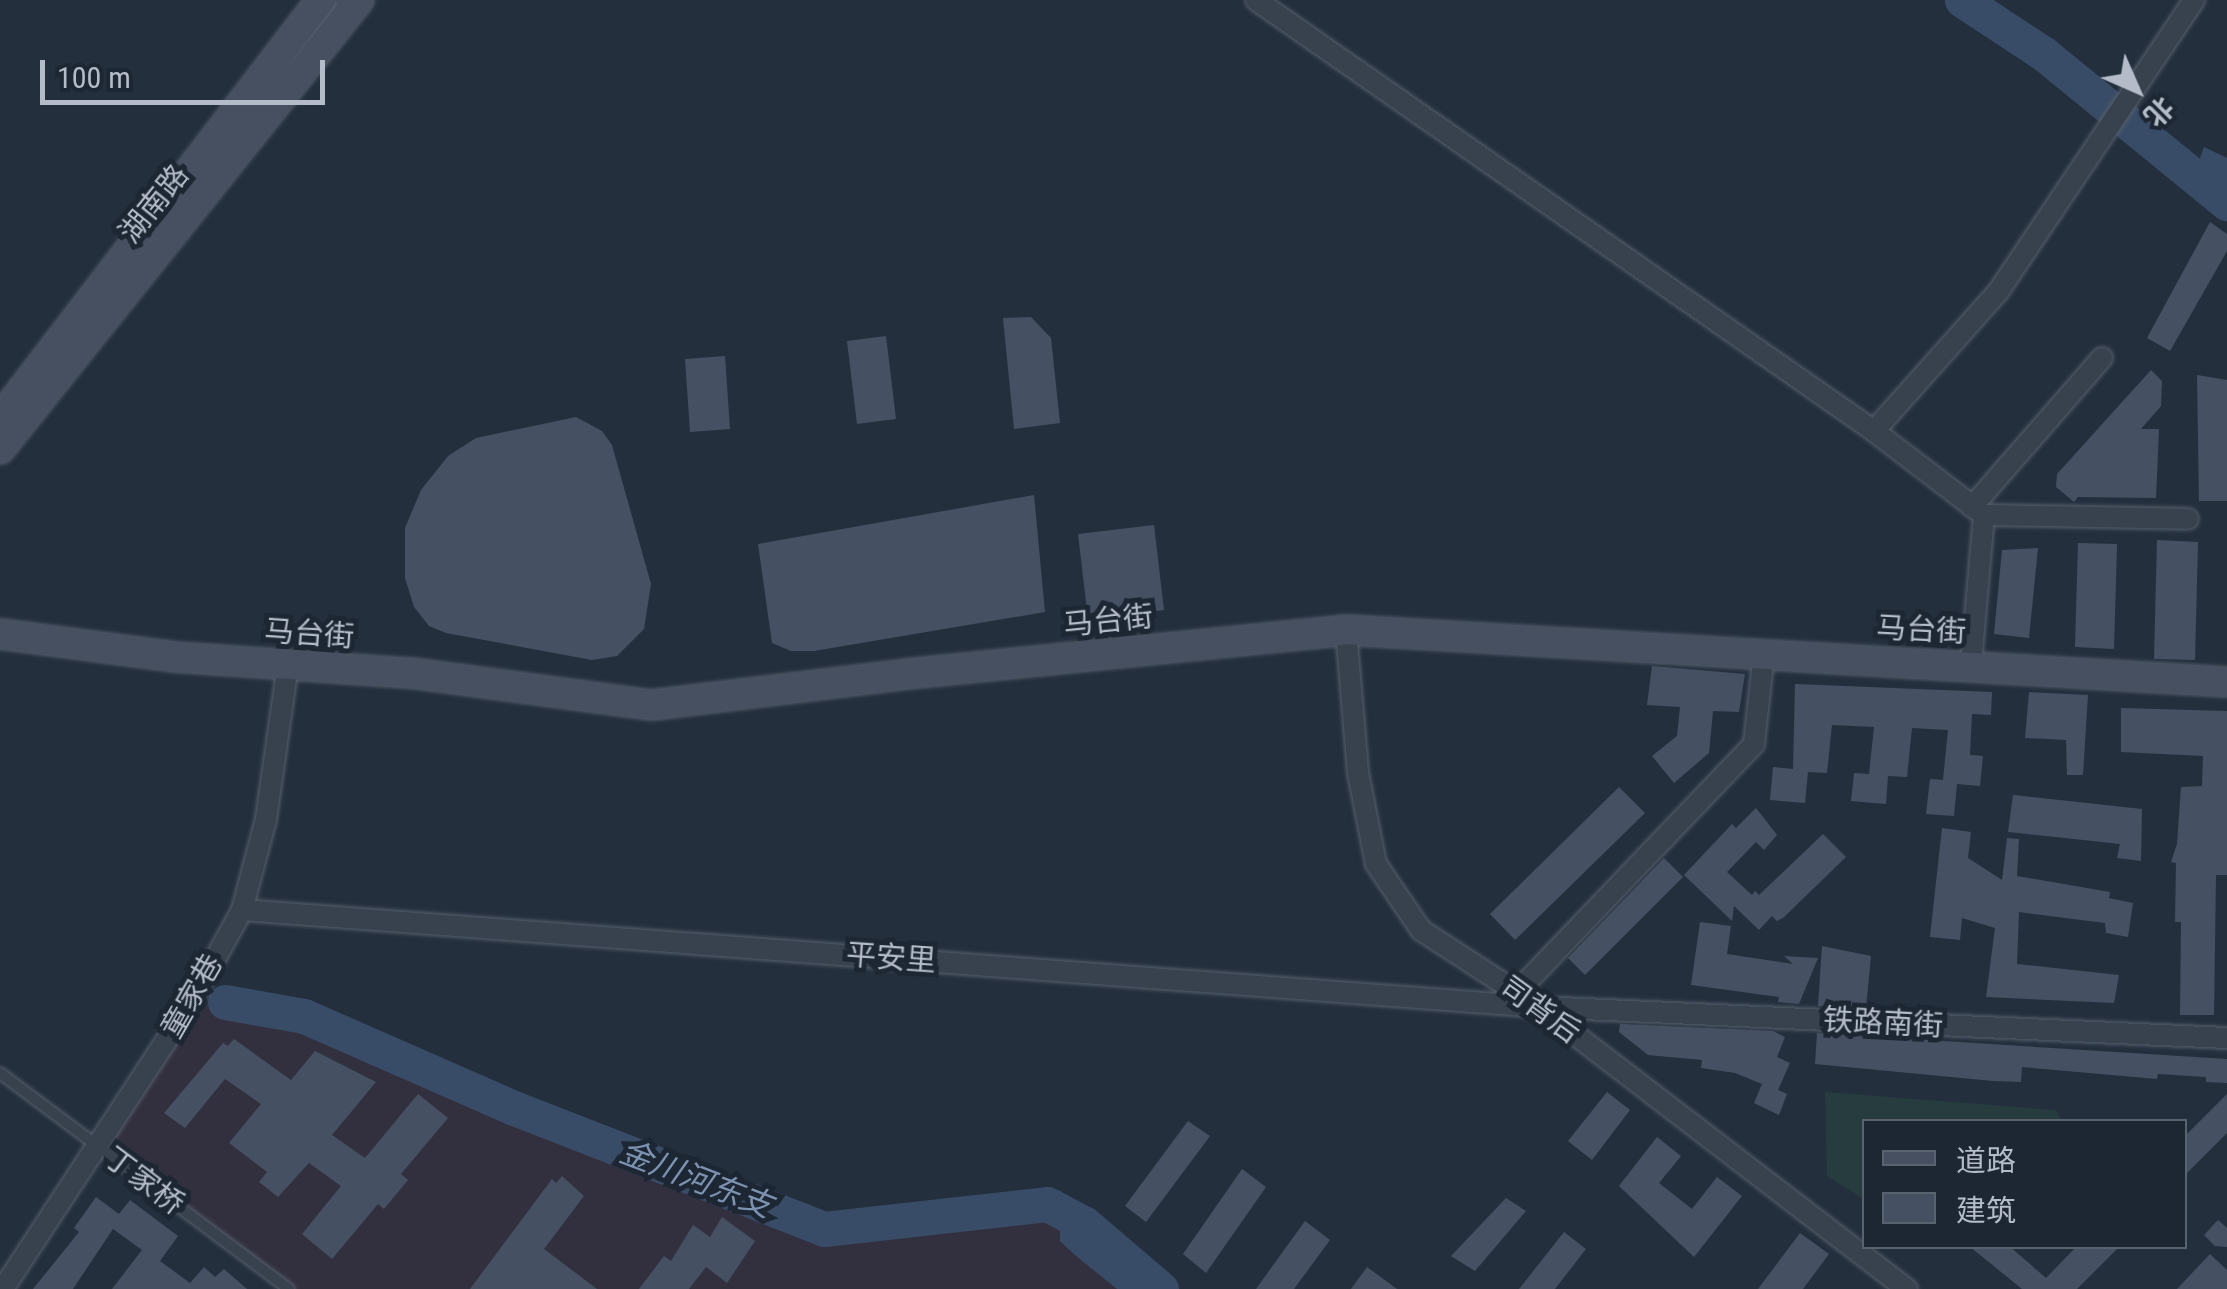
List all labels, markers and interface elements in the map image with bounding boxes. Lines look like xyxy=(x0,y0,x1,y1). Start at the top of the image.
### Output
scale bar xyxy=(45,40,330,102)
north arrow xyxy=(2087,40,2187,140)
text: 100 m xyxy=(57,60,131,95)
text: 北 xyxy=(2137,90,2180,133)
street label: 湖南路 xyxy=(112,158,196,250)
street label: 马台街 xyxy=(1061,598,1155,644)
street label: 马台街 xyxy=(1875,610,1967,650)
street label: 马台街 xyxy=(263,613,355,655)
street label: 平安里 xyxy=(845,937,937,979)
street label: 童家巷 xyxy=(154,948,230,1044)
street label: 司背后 xyxy=(1493,969,1587,1051)
street label: 铁路南街 xyxy=(1822,1002,1944,1044)
legend xyxy=(1862,1119,2187,1249)
water label: 金川河东支 xyxy=(614,1132,778,1226)
street label: 丁家桥 xyxy=(97,1140,191,1222)
text: 道路 xyxy=(1956,1143,2016,1178)
text: 建筑 xyxy=(1956,1193,2016,1228)

